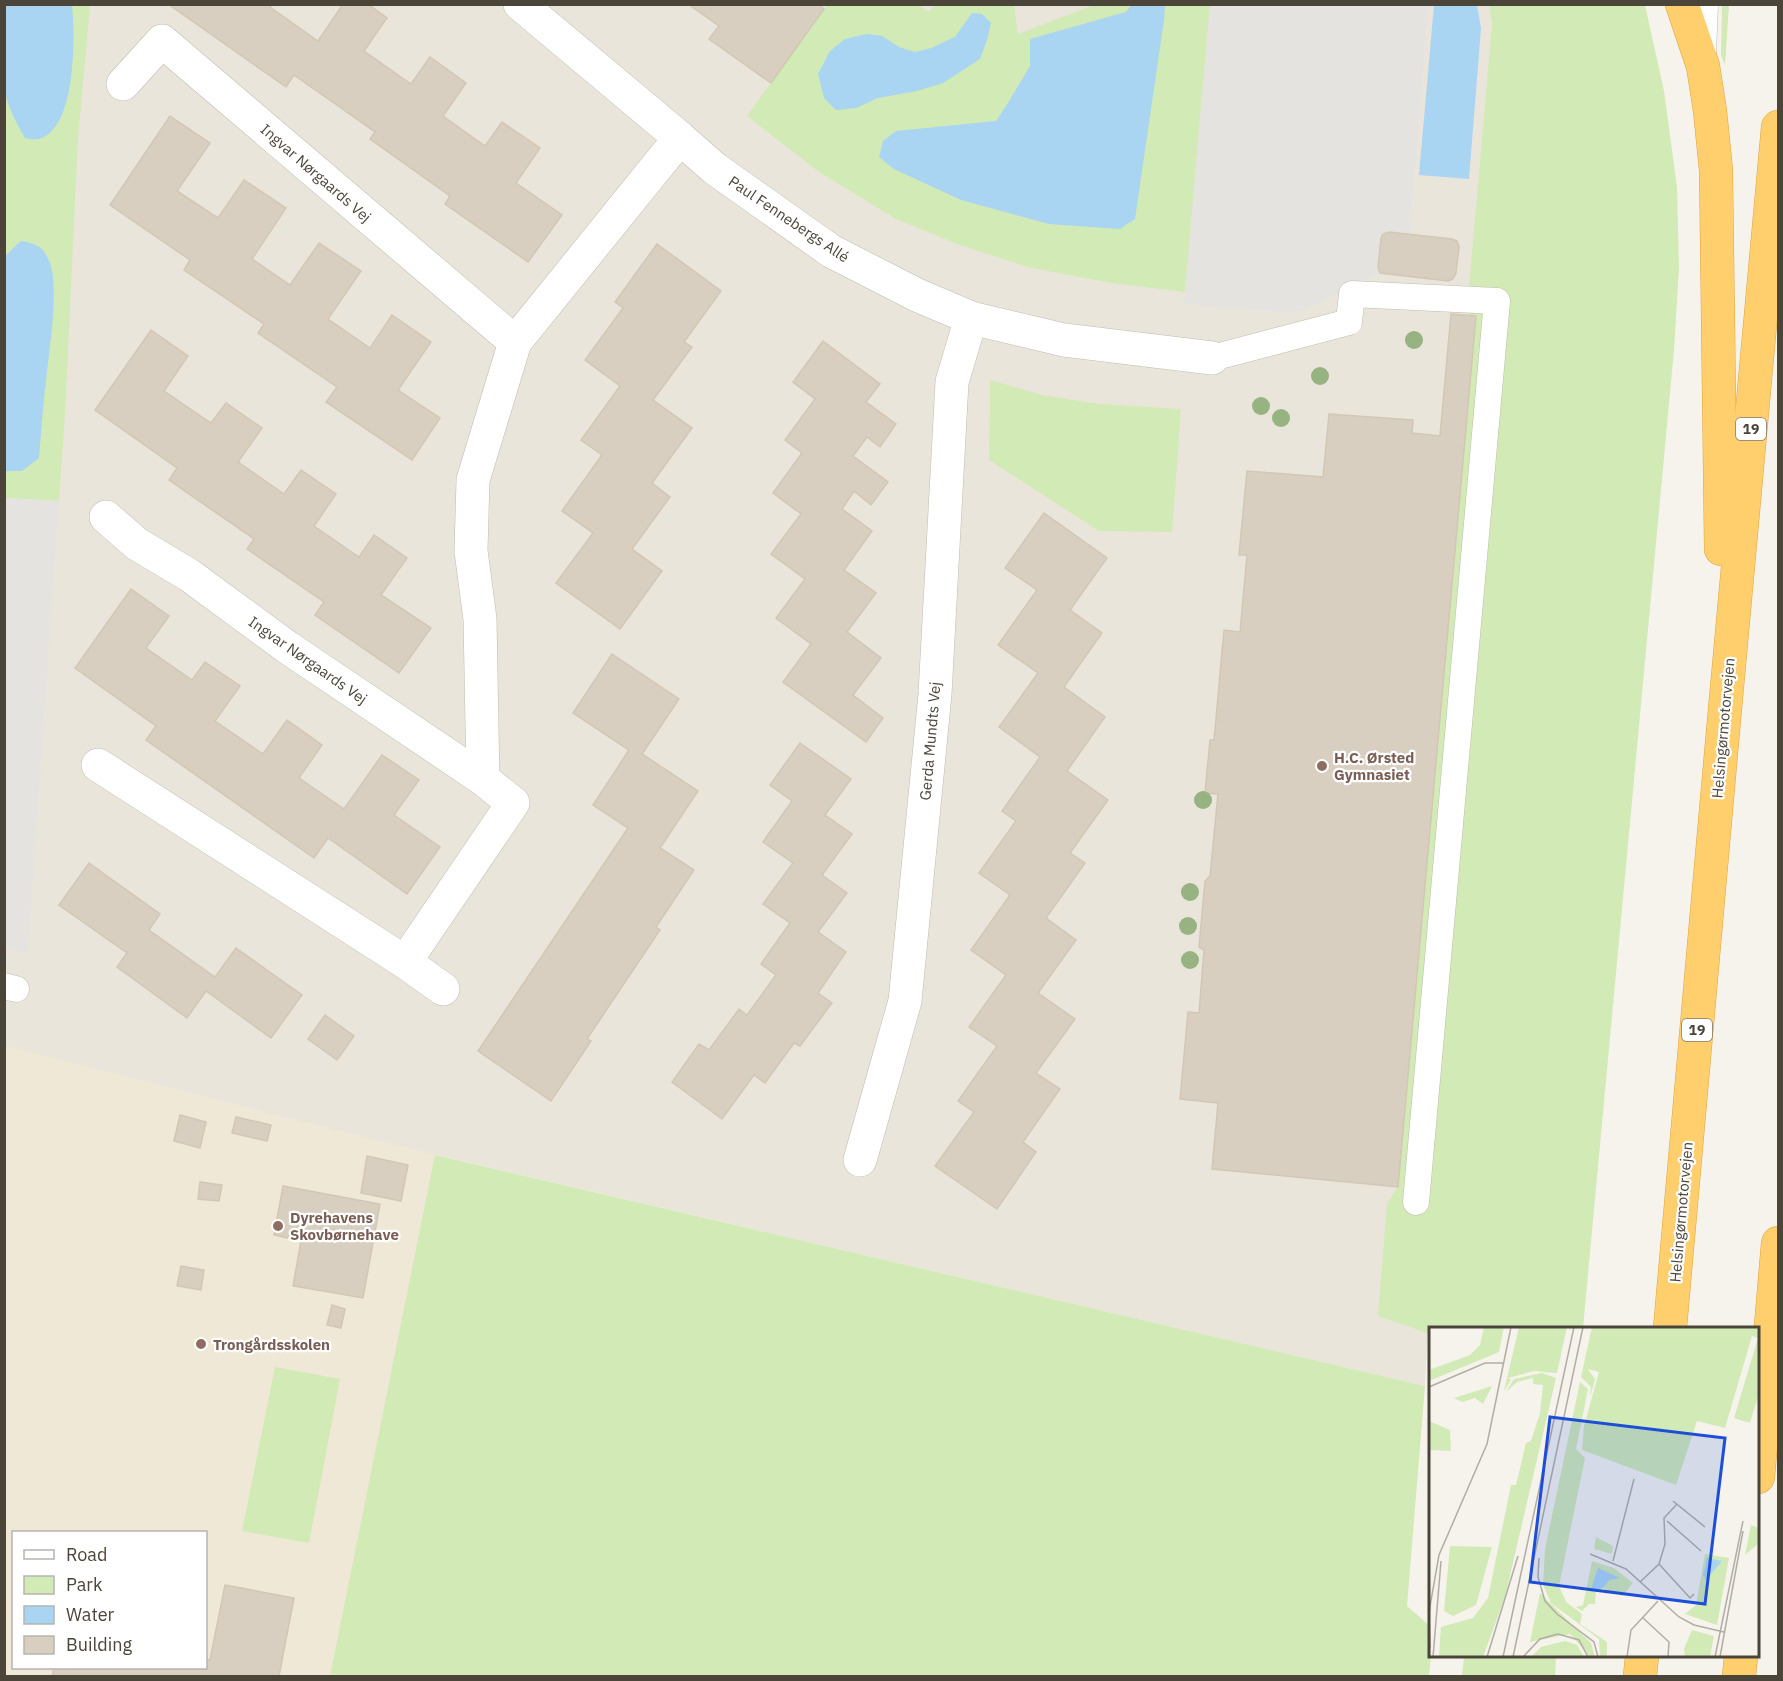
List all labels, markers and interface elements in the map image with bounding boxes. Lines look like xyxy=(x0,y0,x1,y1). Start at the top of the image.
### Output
street label: Ingvar Nørgaards Vej xyxy=(257,120,375,226)
street label: Paul Fennebergs Allé xyxy=(725,172,853,266)
road number: 19 xyxy=(1736,418,1766,440)
street label: Ingvar Nørgaards Vej xyxy=(245,612,371,708)
street label: Helsingørmotorvejen xyxy=(1707,657,1739,799)
street label: Gerda Mundts Vej xyxy=(915,681,945,801)
place label: H.C. Ørsted Gymnasiet xyxy=(1334,748,1414,784)
marker: H.C. Ørsted Gymnasiet xyxy=(1315,759,1329,773)
road number: 19 xyxy=(1682,1019,1712,1041)
street label: Helsingørmotorvejen xyxy=(1665,1141,1697,1283)
place label: Dyrehavens Skovbørnehave xyxy=(290,1208,399,1244)
marker: Dyrehavens Skovbørnehave xyxy=(271,1219,285,1233)
inset map xyxy=(1429,1327,1759,1657)
place label: Trongårdsskolen xyxy=(213,1335,330,1354)
marker: Trongårdsskolen xyxy=(194,1337,208,1351)
legend xyxy=(12,1531,207,1669)
text: Road xyxy=(66,1543,107,1566)
text: Park xyxy=(66,1573,103,1596)
text: Water xyxy=(66,1603,115,1626)
text: Building xyxy=(66,1633,133,1656)

